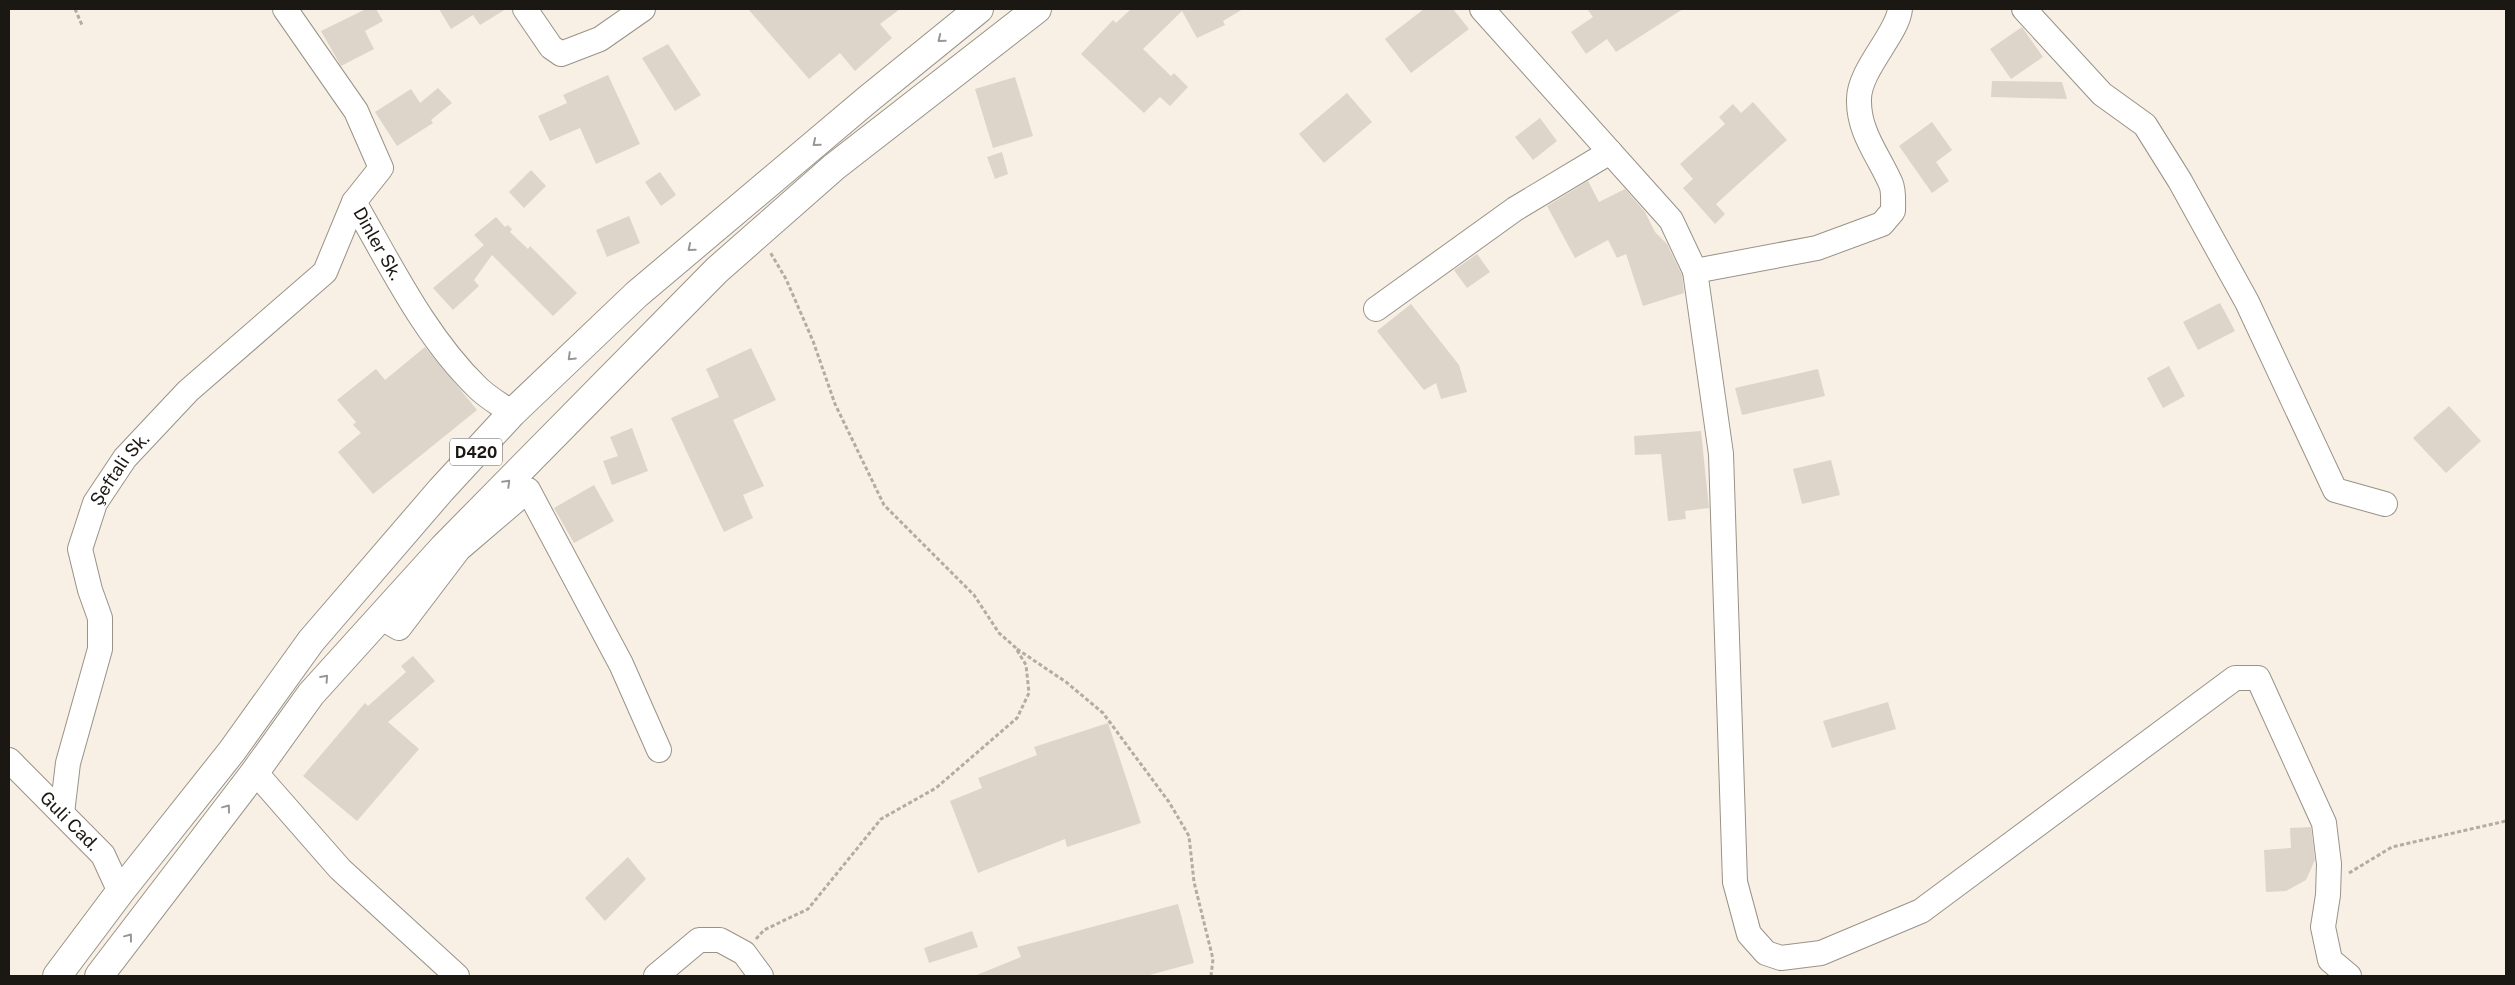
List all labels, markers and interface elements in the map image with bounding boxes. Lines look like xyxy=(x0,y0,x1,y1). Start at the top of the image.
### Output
one-way arrow xyxy=(938,34,947,42)
one-way arrow xyxy=(812,137,821,146)
street label: Dinler Sk. xyxy=(349,203,407,284)
one-way arrow xyxy=(688,242,697,251)
one-way arrow xyxy=(567,351,576,360)
street label: Şeftali Sk. xyxy=(85,428,153,509)
road number: D420 xyxy=(450,438,502,466)
one-way arrow xyxy=(502,480,511,489)
one-way arrow xyxy=(319,675,328,684)
street label: Guli Cad. xyxy=(36,787,104,855)
one-way arrow xyxy=(221,804,230,814)
one-way arrow xyxy=(123,934,132,943)

